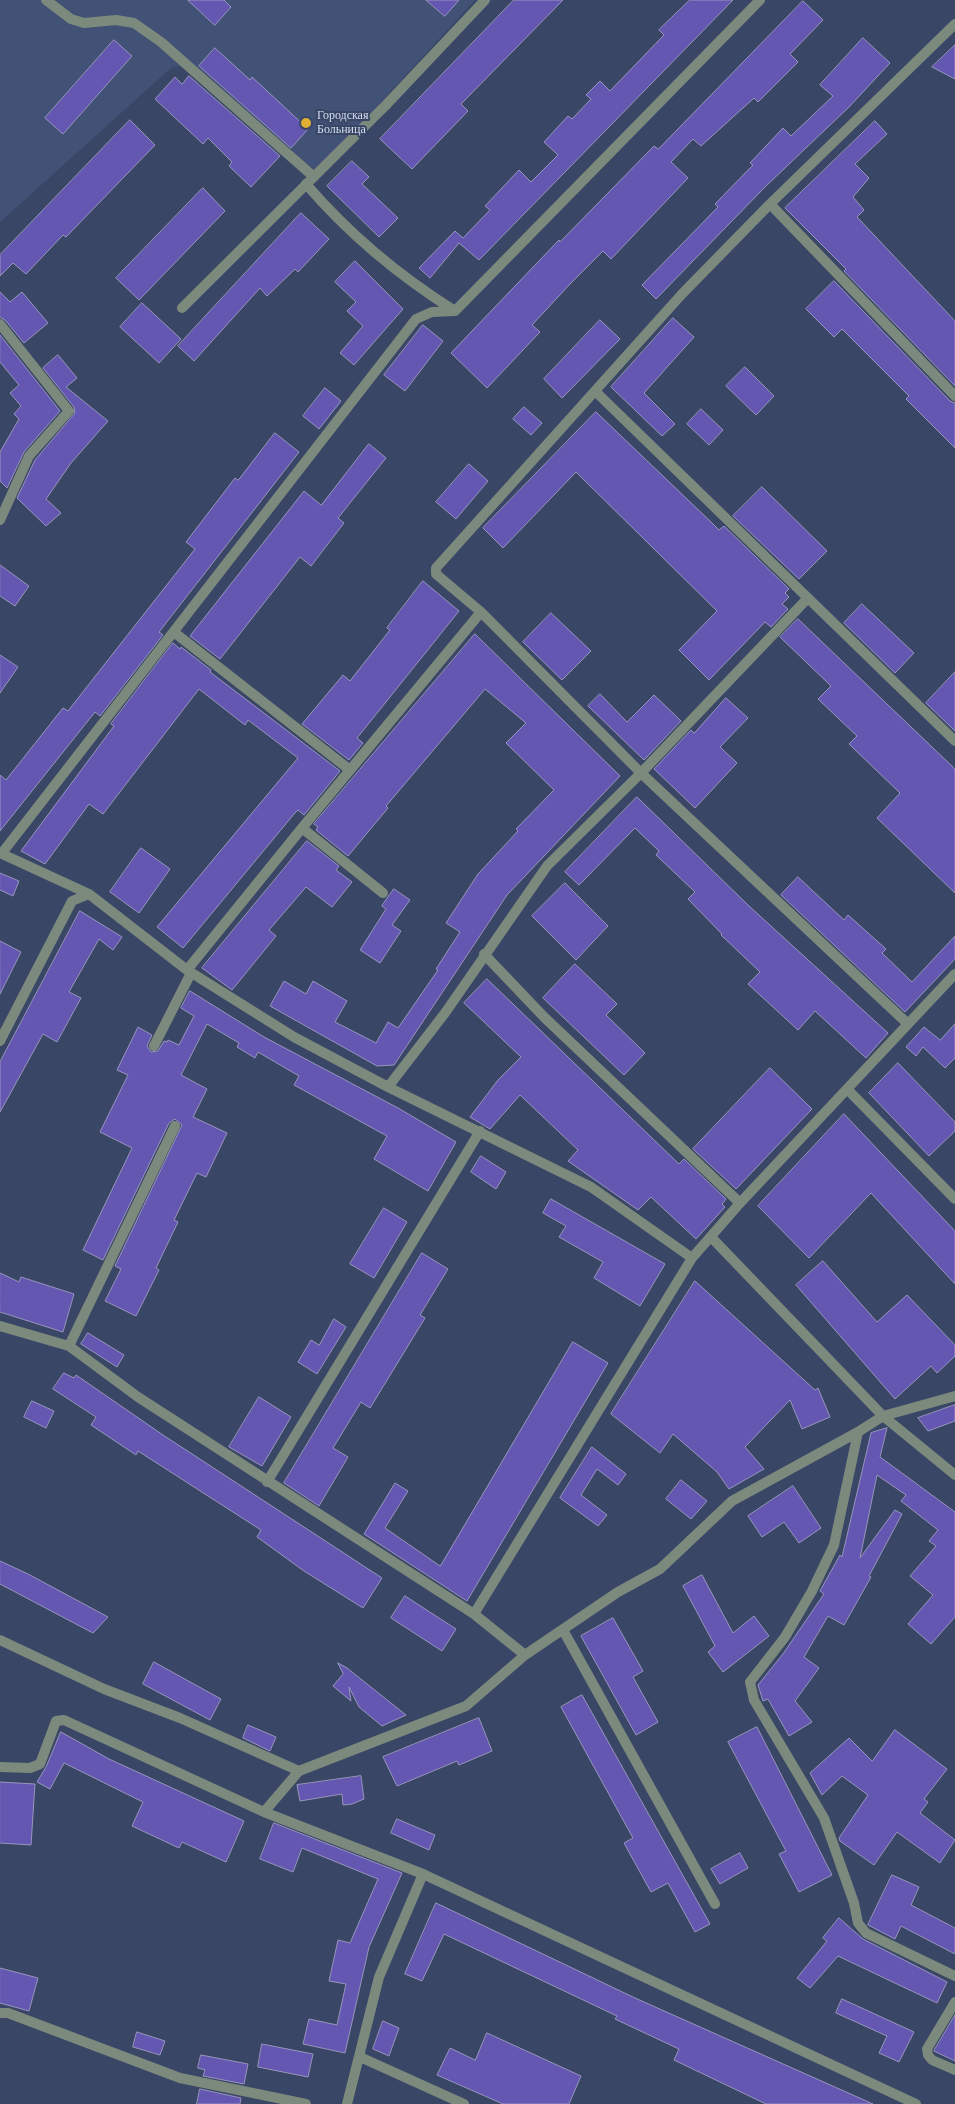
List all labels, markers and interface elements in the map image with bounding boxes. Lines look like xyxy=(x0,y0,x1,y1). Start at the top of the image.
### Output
place label: Городская Больница xyxy=(317,109,368,137)
marker: Городская Больница xyxy=(299,116,313,130)

